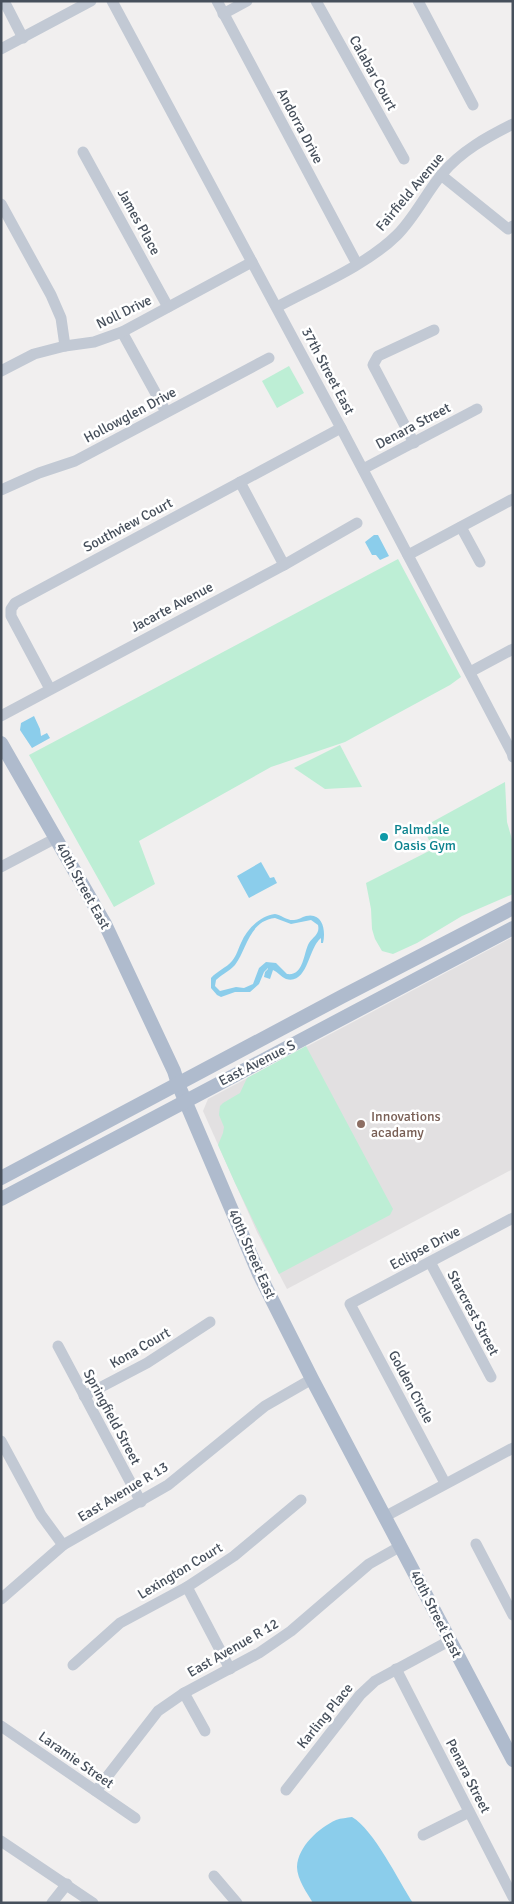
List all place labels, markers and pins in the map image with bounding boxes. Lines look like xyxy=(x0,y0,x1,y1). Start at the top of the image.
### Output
place label: Palmdale Oasis Gym xyxy=(394,821,456,854)
marker: Palmdale Oasis Gym xyxy=(378,831,390,843)
place label: Innovations acadamy xyxy=(371,1108,441,1141)
marker: Innovations acadamy xyxy=(355,1118,367,1130)

